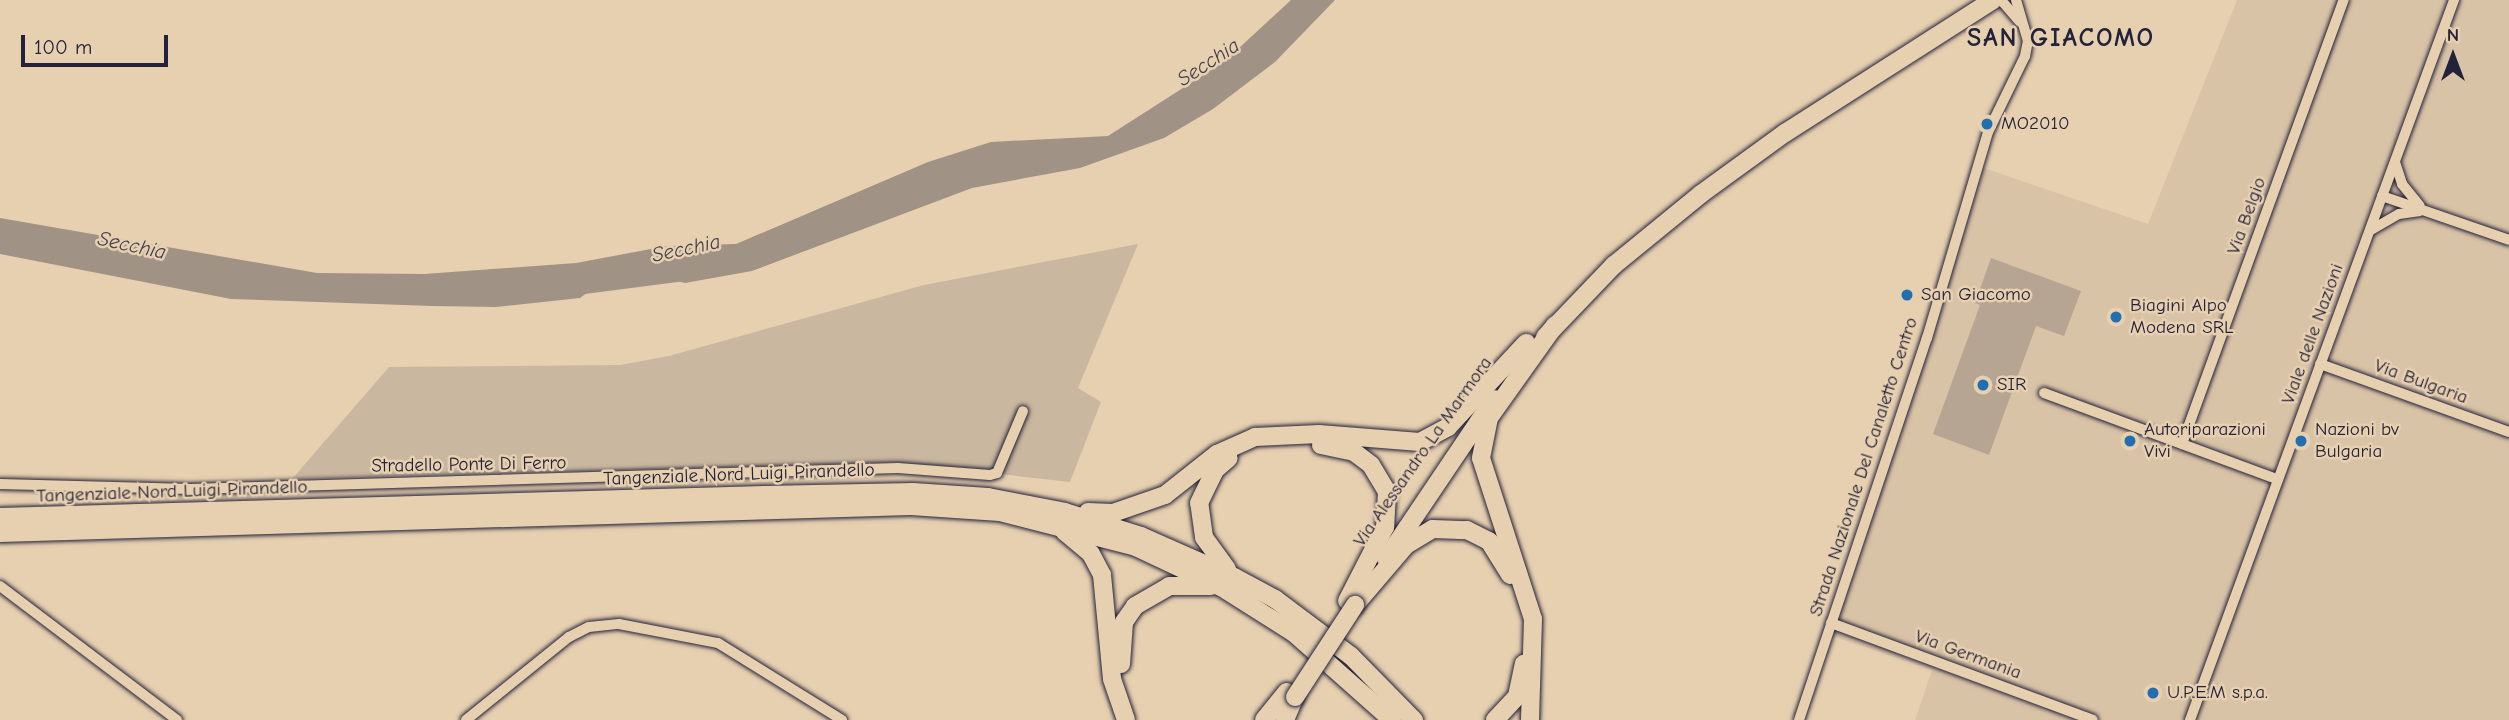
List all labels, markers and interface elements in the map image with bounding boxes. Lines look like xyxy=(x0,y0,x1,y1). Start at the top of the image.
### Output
scale bar xyxy=(24,21,172,65)
north arrow xyxy=(2418,21,2488,91)
district label: SAN GIACOMO xyxy=(1968,23,2154,55)
text: N xyxy=(2447,24,2459,46)
water label: Secchia xyxy=(1172,33,1244,91)
text: 100 m xyxy=(34,35,92,59)
place label: MO2010 xyxy=(2001,113,2070,135)
marker: MO2010 xyxy=(1979,116,1995,132)
street label: Via Belgio xyxy=(2223,174,2271,258)
water label: Secchia xyxy=(96,225,168,265)
water label: Secchia xyxy=(650,228,722,268)
street label: Viale delle Nazioni xyxy=(2277,261,2349,407)
place label: San Giacomo xyxy=(1921,284,2031,306)
marker: San Giacomo xyxy=(1899,287,1915,303)
place label: Biagini Alpo Modena SRL xyxy=(2130,295,2234,339)
marker: Biagini Alpo Modena SRL xyxy=(2108,309,2124,325)
street label: Strada Nazionale Del Canaletto Centro xyxy=(1805,315,1923,619)
street label: Via Alessandro La Marmora xyxy=(1349,353,1497,551)
street label: Via Bulgaria xyxy=(2371,355,2471,409)
place label: SIR xyxy=(1997,374,2026,396)
marker: SIR xyxy=(1975,377,1991,393)
place label: Autoriparazioni Vivi xyxy=(2144,419,2266,463)
place label: Nazioni bv Bulgaria xyxy=(2315,419,2399,463)
marker: Autoriparazioni Vivi xyxy=(2122,433,2138,449)
marker: Nazioni bv Bulgaria xyxy=(2293,433,2309,449)
street label: Stradello Ponte Di Ferro xyxy=(371,452,567,478)
street label: Tangenziale Nord Luigi Pirandello xyxy=(603,459,875,491)
street label: Tangenziale Nord Luigi Pirandello xyxy=(36,476,308,508)
street label: Via Germania xyxy=(1912,625,2024,685)
place label: U.P.E.M s.p.a. xyxy=(2167,682,2268,704)
marker: U.P.E.M s.p.a. xyxy=(2145,685,2161,701)

